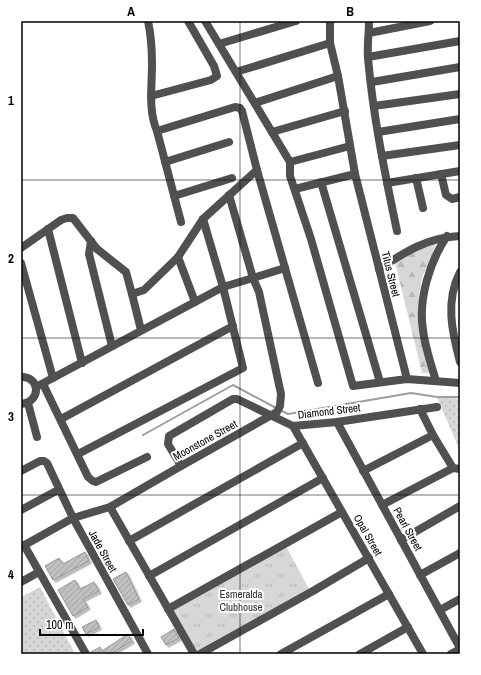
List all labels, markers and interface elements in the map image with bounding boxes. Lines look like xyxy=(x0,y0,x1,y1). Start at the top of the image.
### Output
text: A xyxy=(127,3,135,20)
text: B xyxy=(346,3,354,20)
text: 1 xyxy=(8,92,14,109)
text: 2 xyxy=(8,250,14,267)
street label: Titus Street xyxy=(379,250,404,299)
street label: Diamond Street xyxy=(297,400,362,422)
text: 3 xyxy=(8,408,14,425)
street label: Moonstone Street xyxy=(170,416,240,463)
street label: Pearl Street xyxy=(390,505,426,554)
street label: Opal Street xyxy=(351,512,386,559)
street label: Jade Street xyxy=(86,527,121,575)
text: 4 xyxy=(8,566,14,583)
park label: Esmeralda Clubhouse xyxy=(219,587,263,614)
scale bar xyxy=(40,611,143,637)
text: 100 m xyxy=(46,617,73,633)

